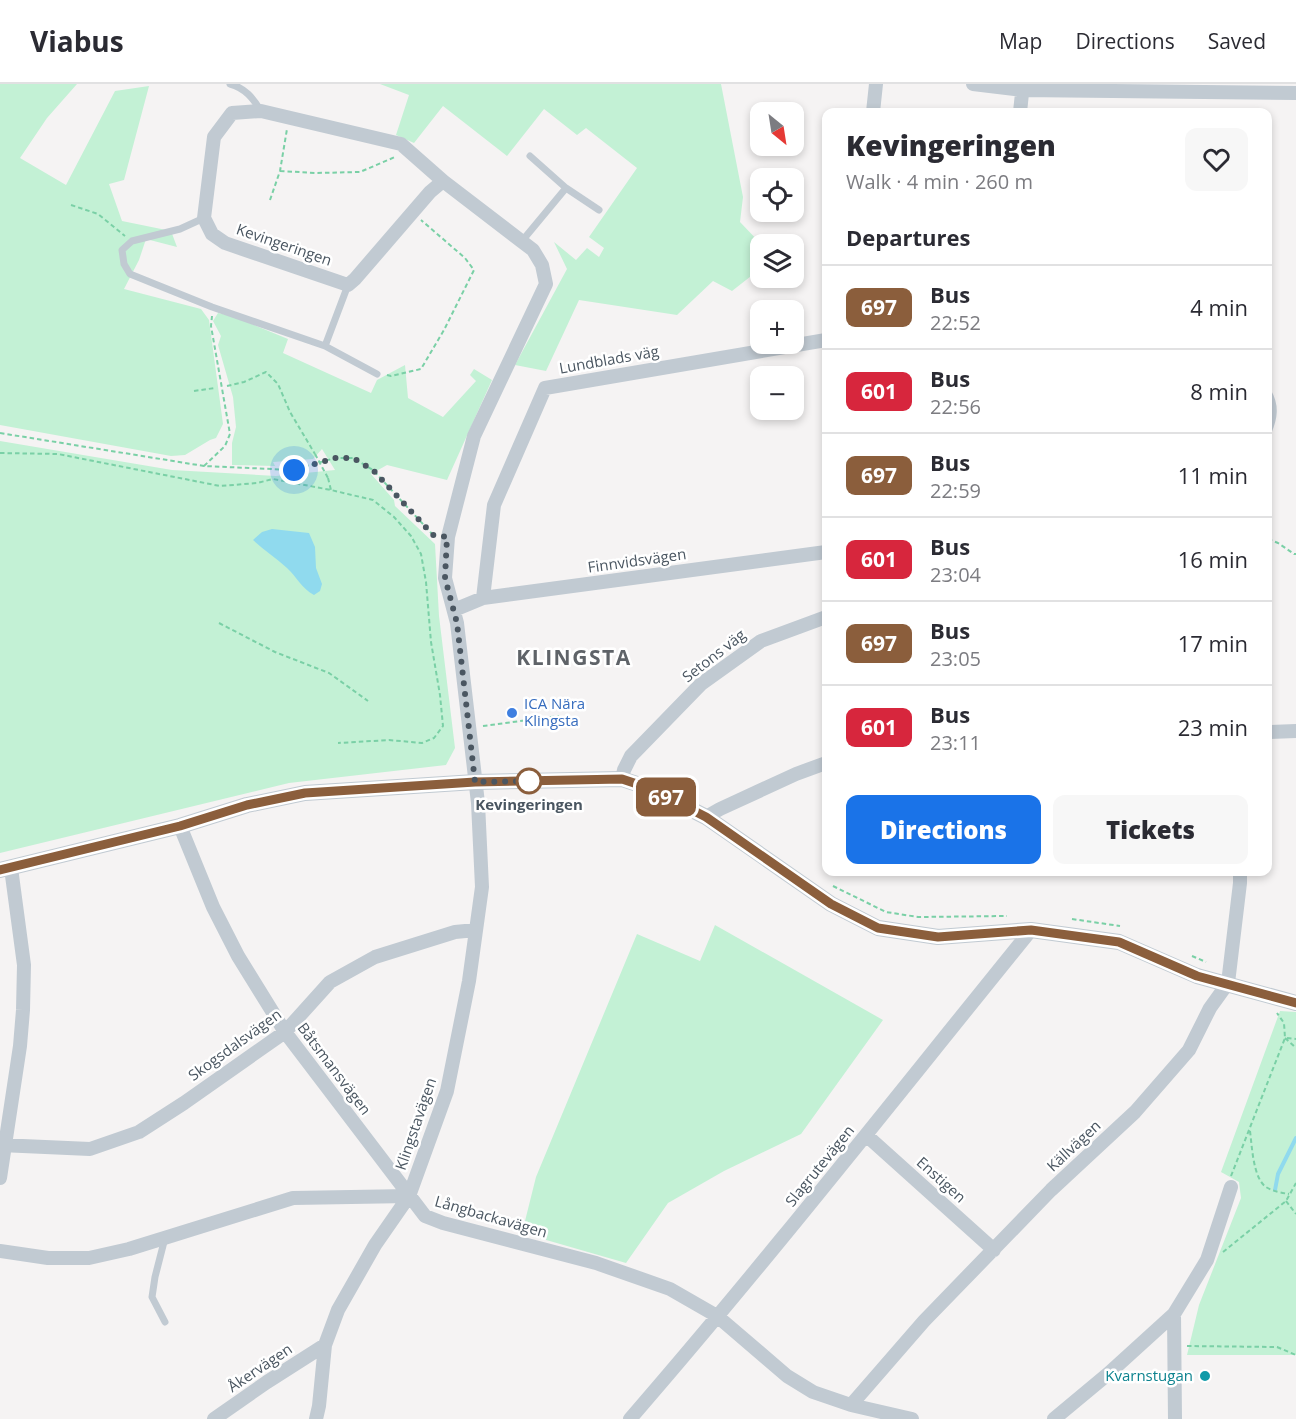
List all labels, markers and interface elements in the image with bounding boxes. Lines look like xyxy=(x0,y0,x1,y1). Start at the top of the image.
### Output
text: Viabus xyxy=(30,22,124,60)
text: Map xyxy=(999,27,1042,55)
text: Directions xyxy=(1075,27,1175,55)
text: Saved xyxy=(1208,27,1266,55)
north arrow xyxy=(750,102,804,156)
map controls xyxy=(750,102,804,420)
text: Kevingeringen xyxy=(846,126,1056,164)
button: heart xyxy=(1185,128,1248,191)
button: locate xyxy=(750,168,804,222)
text: Walk · 4 min · 260 m xyxy=(846,168,1033,195)
street label: Kevingeringen xyxy=(234,218,335,270)
text: Departures xyxy=(846,222,970,252)
button: layers xyxy=(750,234,804,288)
text: Bus xyxy=(930,279,970,309)
text: 4 min xyxy=(1190,292,1248,322)
text: 697 xyxy=(861,293,897,321)
button: + xyxy=(750,300,804,354)
text: 22:52 xyxy=(930,309,981,336)
street label: Lundblads väg xyxy=(557,340,660,378)
text: Bus xyxy=(930,363,970,393)
button: − xyxy=(750,366,804,420)
text: 8 min xyxy=(1190,376,1248,406)
text: 601 xyxy=(861,377,897,405)
text: 22:56 xyxy=(930,393,981,420)
text: Bus xyxy=(930,447,970,477)
your location xyxy=(279,455,309,485)
text: 11 min xyxy=(1178,460,1248,490)
text: 697 xyxy=(861,461,897,489)
text: 22:59 xyxy=(930,477,981,504)
text: Bus xyxy=(930,531,970,561)
street label: Finnvidsvägen xyxy=(586,543,687,577)
text: 16 min xyxy=(1178,544,1248,574)
text: 601 xyxy=(861,545,897,573)
text: 23:04 xyxy=(930,561,981,588)
text: Bus xyxy=(930,615,970,645)
street label: Setons väg xyxy=(678,624,749,686)
text: 17 min xyxy=(1178,628,1248,658)
text: 697 xyxy=(861,629,897,657)
district label: KLINGSTA xyxy=(516,643,632,671)
text: 23:05 xyxy=(930,645,981,672)
place label: ICA Nära Klingsta xyxy=(524,693,585,730)
text: Bus xyxy=(930,699,970,729)
marker: ICA Nära Klingsta xyxy=(505,706,519,720)
text: 23 min xyxy=(1178,712,1248,742)
text: 601 xyxy=(861,713,897,741)
text: 23:11 xyxy=(930,729,981,756)
marker: Kevingeringen xyxy=(516,768,542,794)
line badge: 697 xyxy=(632,778,700,816)
text: 697 xyxy=(648,783,684,811)
place label: Kevingeringen xyxy=(475,794,583,814)
button: Directions xyxy=(846,795,1041,864)
button: Tickets xyxy=(1053,795,1248,864)
street label: Skogsdalsvägen xyxy=(184,1004,285,1085)
street label: Båtsmansvägen xyxy=(294,1018,376,1119)
street label: Klingstavägen xyxy=(390,1075,440,1173)
street label: Källvägen xyxy=(1042,1115,1105,1175)
street label: Slagrutevägen xyxy=(780,1121,858,1210)
street label: Enstigen xyxy=(913,1152,971,1207)
street label: Långbackavägen xyxy=(433,1190,550,1242)
street label: Åkervägen xyxy=(223,1338,296,1396)
place label: Kvarnstugan xyxy=(1105,1365,1193,1385)
marker: Kvarnstugan xyxy=(1198,1369,1212,1383)

